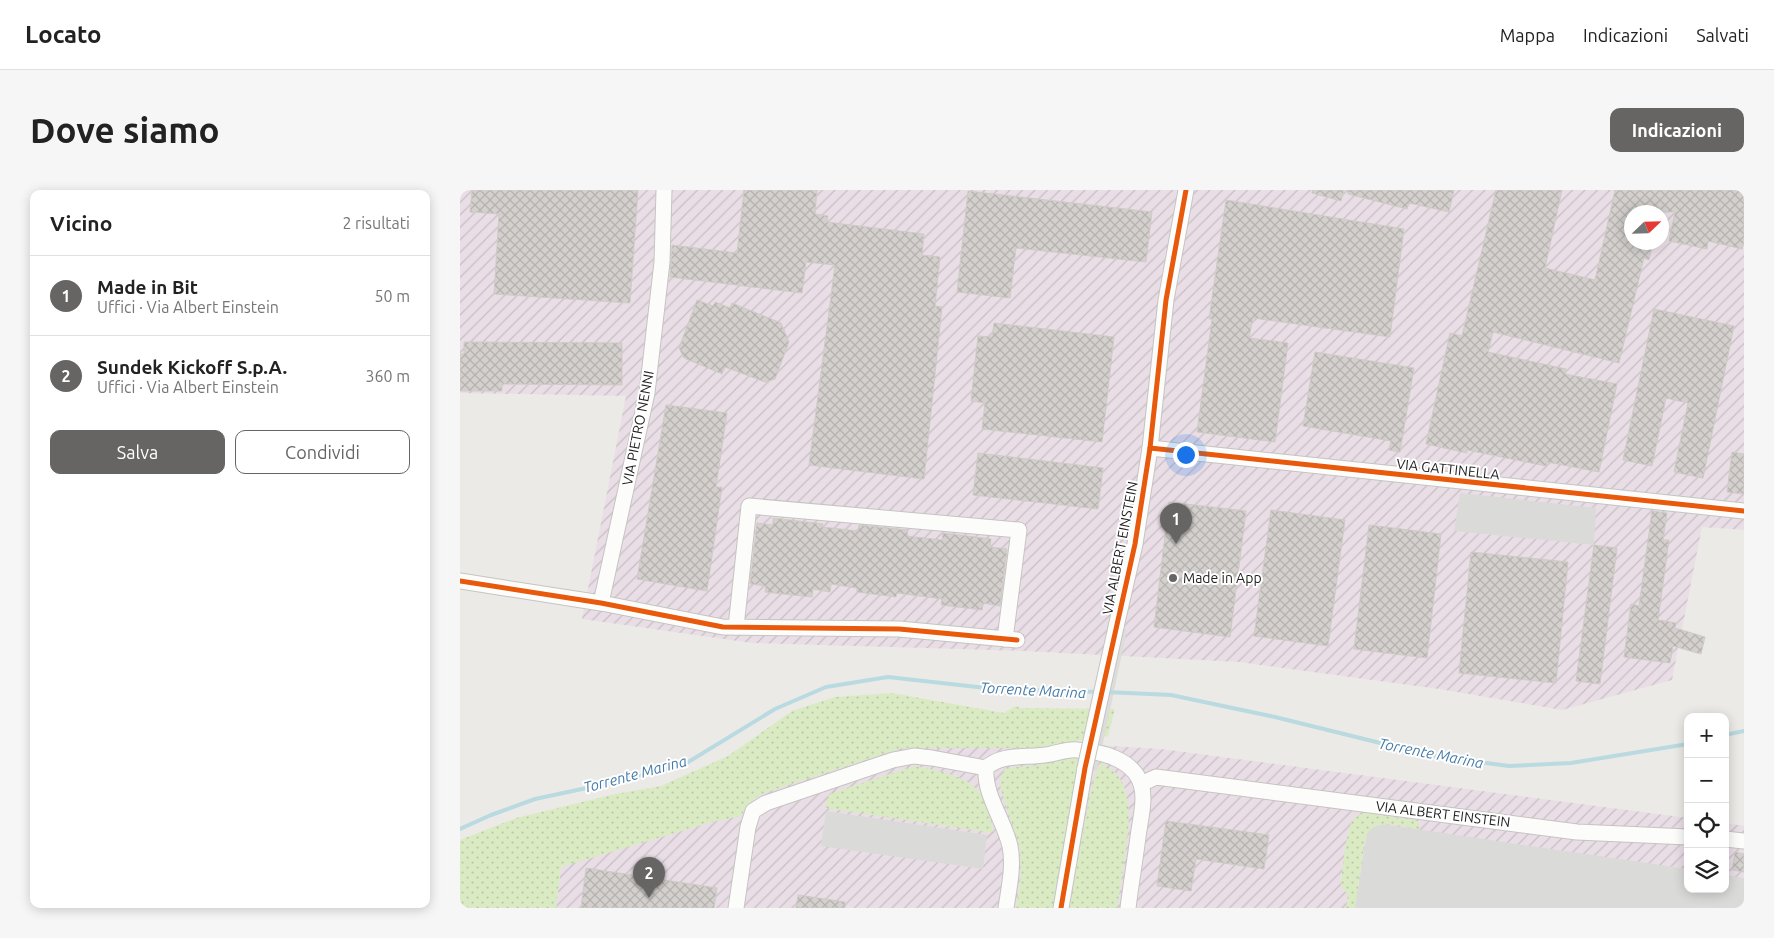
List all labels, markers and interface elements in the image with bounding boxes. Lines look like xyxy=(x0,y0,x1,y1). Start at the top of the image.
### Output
text: Locato xyxy=(25,21,101,48)
text: Mappa xyxy=(1500,25,1555,45)
text: Indicazioni xyxy=(1583,25,1668,45)
text: Salvati xyxy=(1696,25,1749,45)
button: Indicazioni xyxy=(1610,108,1744,152)
text: Dove siamo xyxy=(30,110,220,150)
north arrow xyxy=(1624,205,1669,250)
text: Vicino xyxy=(50,211,112,235)
text: 2 risultati xyxy=(342,214,410,232)
text: Made in Bit xyxy=(97,276,198,298)
text: 1 xyxy=(61,287,71,305)
text: 50 m xyxy=(374,287,410,305)
text: Uffici · Via Albert Einstein xyxy=(97,298,279,316)
text: Sundek Kickoff S.p.A. xyxy=(97,356,287,378)
text: 2 xyxy=(61,367,71,385)
text: 360 m xyxy=(365,367,410,385)
street label: VIA PIETRO NENNI xyxy=(619,369,657,487)
text: Uffici · Via Albert Einstein xyxy=(97,378,279,396)
button: Salva xyxy=(50,430,225,474)
button: Condividi xyxy=(235,430,410,474)
your location xyxy=(1173,442,1199,468)
street label: VIA GATTINELLA xyxy=(1396,456,1500,482)
street label: VIA ALBERT EINSTEIN xyxy=(1099,480,1141,616)
pin: 1 xyxy=(1160,503,1192,544)
place label: Made in App xyxy=(1183,570,1262,586)
marker: Made in App xyxy=(1167,572,1179,584)
water label: Torrente Marina xyxy=(979,679,1087,701)
map controls xyxy=(1684,713,1729,893)
button: + xyxy=(1684,713,1729,758)
water label: Torrente Marina xyxy=(1377,735,1485,771)
water label: Torrente Marina xyxy=(581,752,689,796)
button: − xyxy=(1684,758,1729,803)
street label: VIA ALBERT EINSTEIN xyxy=(1375,798,1511,830)
button: locate xyxy=(1684,803,1729,848)
button: layers xyxy=(1684,848,1729,893)
pin: 2 xyxy=(633,857,665,898)

